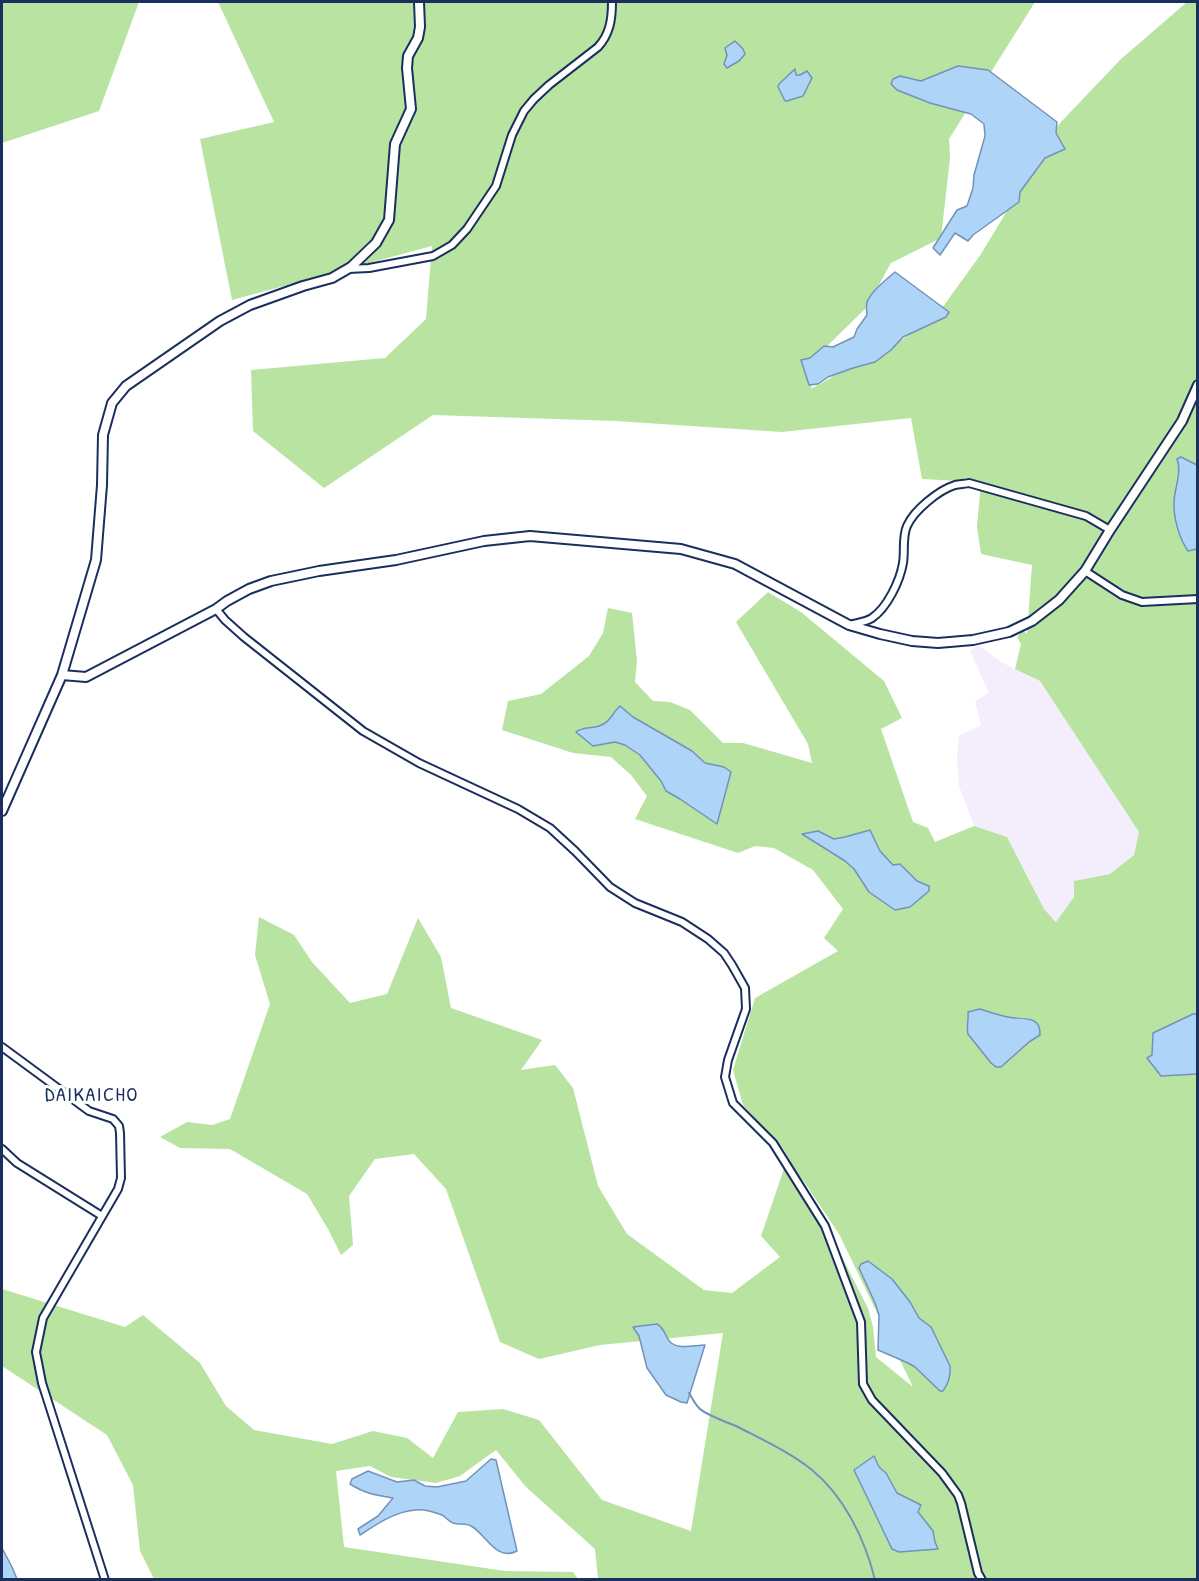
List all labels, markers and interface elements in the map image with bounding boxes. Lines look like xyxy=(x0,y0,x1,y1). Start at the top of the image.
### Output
district label: DAIKAICHO xyxy=(45,1084,139,1108)

